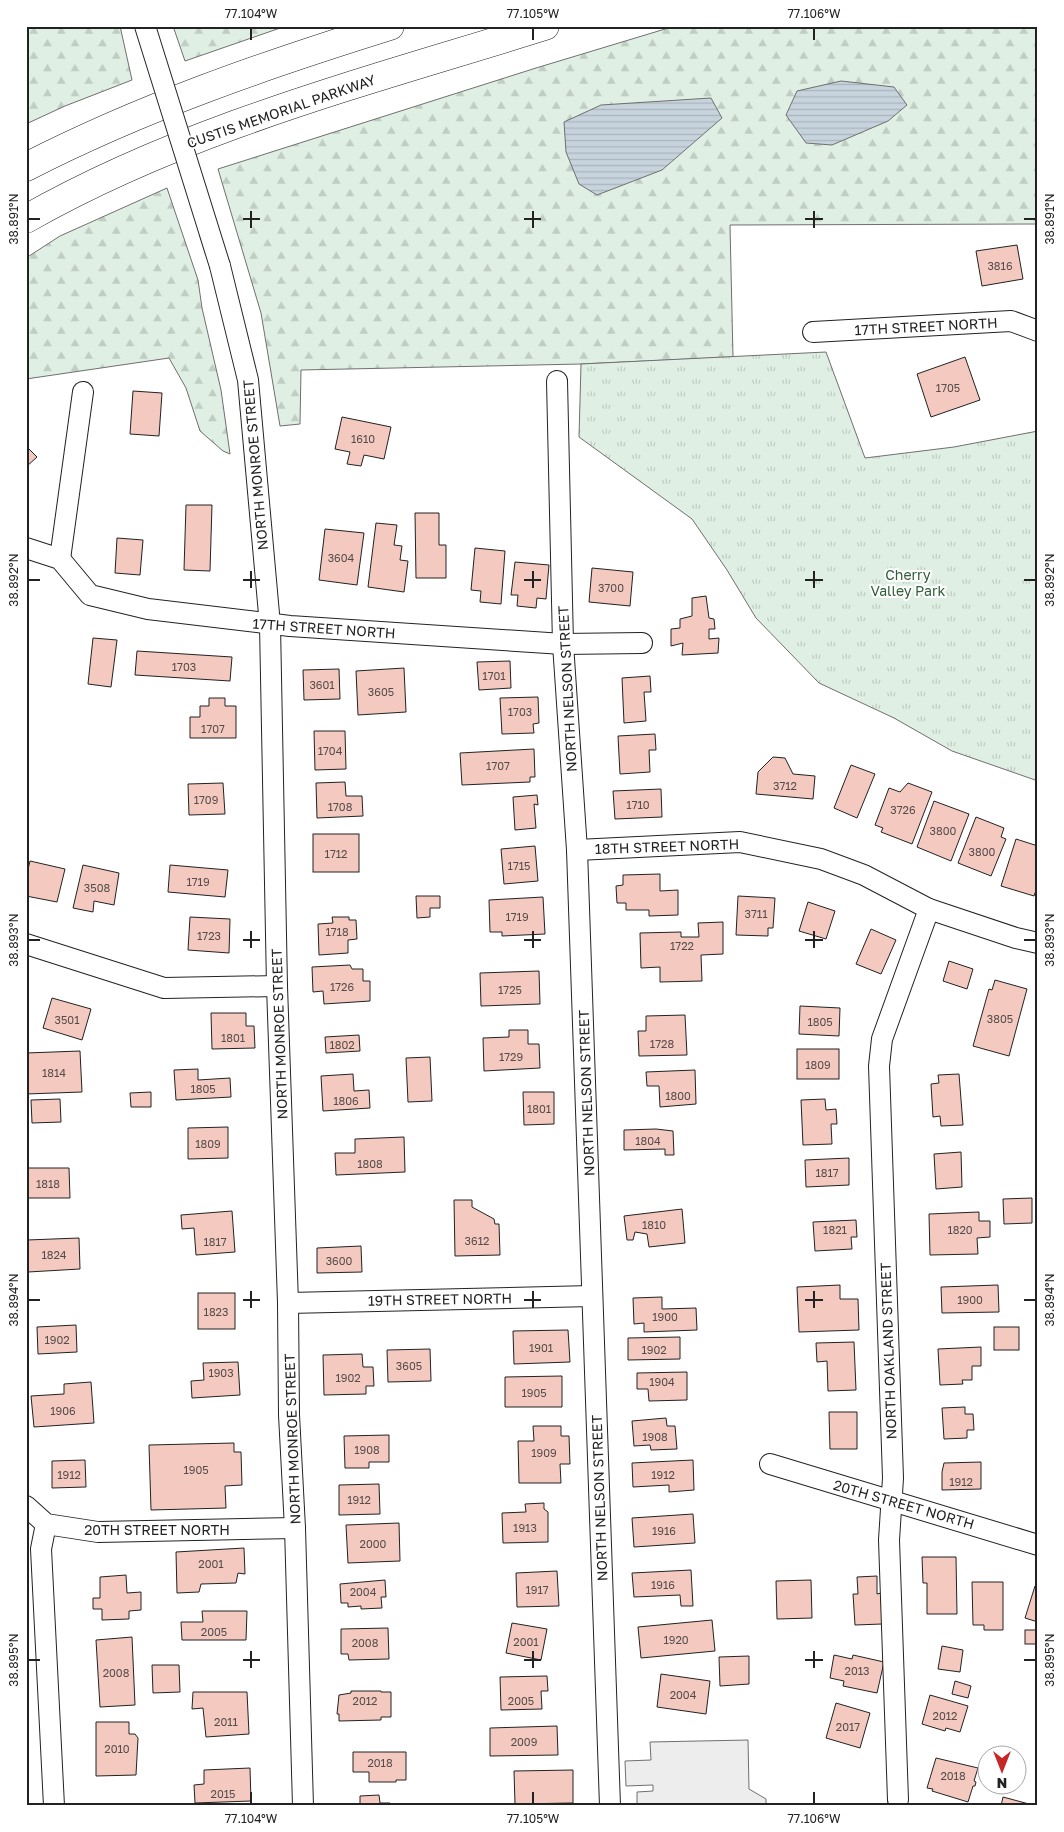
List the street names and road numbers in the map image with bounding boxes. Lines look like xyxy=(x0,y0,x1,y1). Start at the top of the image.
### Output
street label: CUSTIS MEMORIAL PARKWAY xyxy=(185,71,377,151)
street label: 17TH STREET NORTH xyxy=(854,314,998,338)
street label: NORTH MONROE STREET xyxy=(239,379,271,551)
street label: NORTH NELSON STREET xyxy=(554,605,580,773)
street label: 17TH STREET NORTH xyxy=(252,615,396,641)
street label: 18TH STREET NORTH xyxy=(595,835,739,857)
street label: NORTH MONROE STREET xyxy=(268,948,290,1120)
street label: NORTH NELSON STREET xyxy=(575,1009,597,1176)
street label: NORTH OAKLAND STREET xyxy=(876,1262,900,1440)
street label: 19TH STREET NORTH xyxy=(368,1289,512,1309)
street label: NORTH MONROE STREET xyxy=(281,1353,303,1525)
street label: NORTH NELSON STREET xyxy=(588,1414,610,1581)
street label: 20TH STREET NORTH xyxy=(832,1476,976,1532)
street label: 20TH STREET NORTH xyxy=(84,1521,230,1538)

